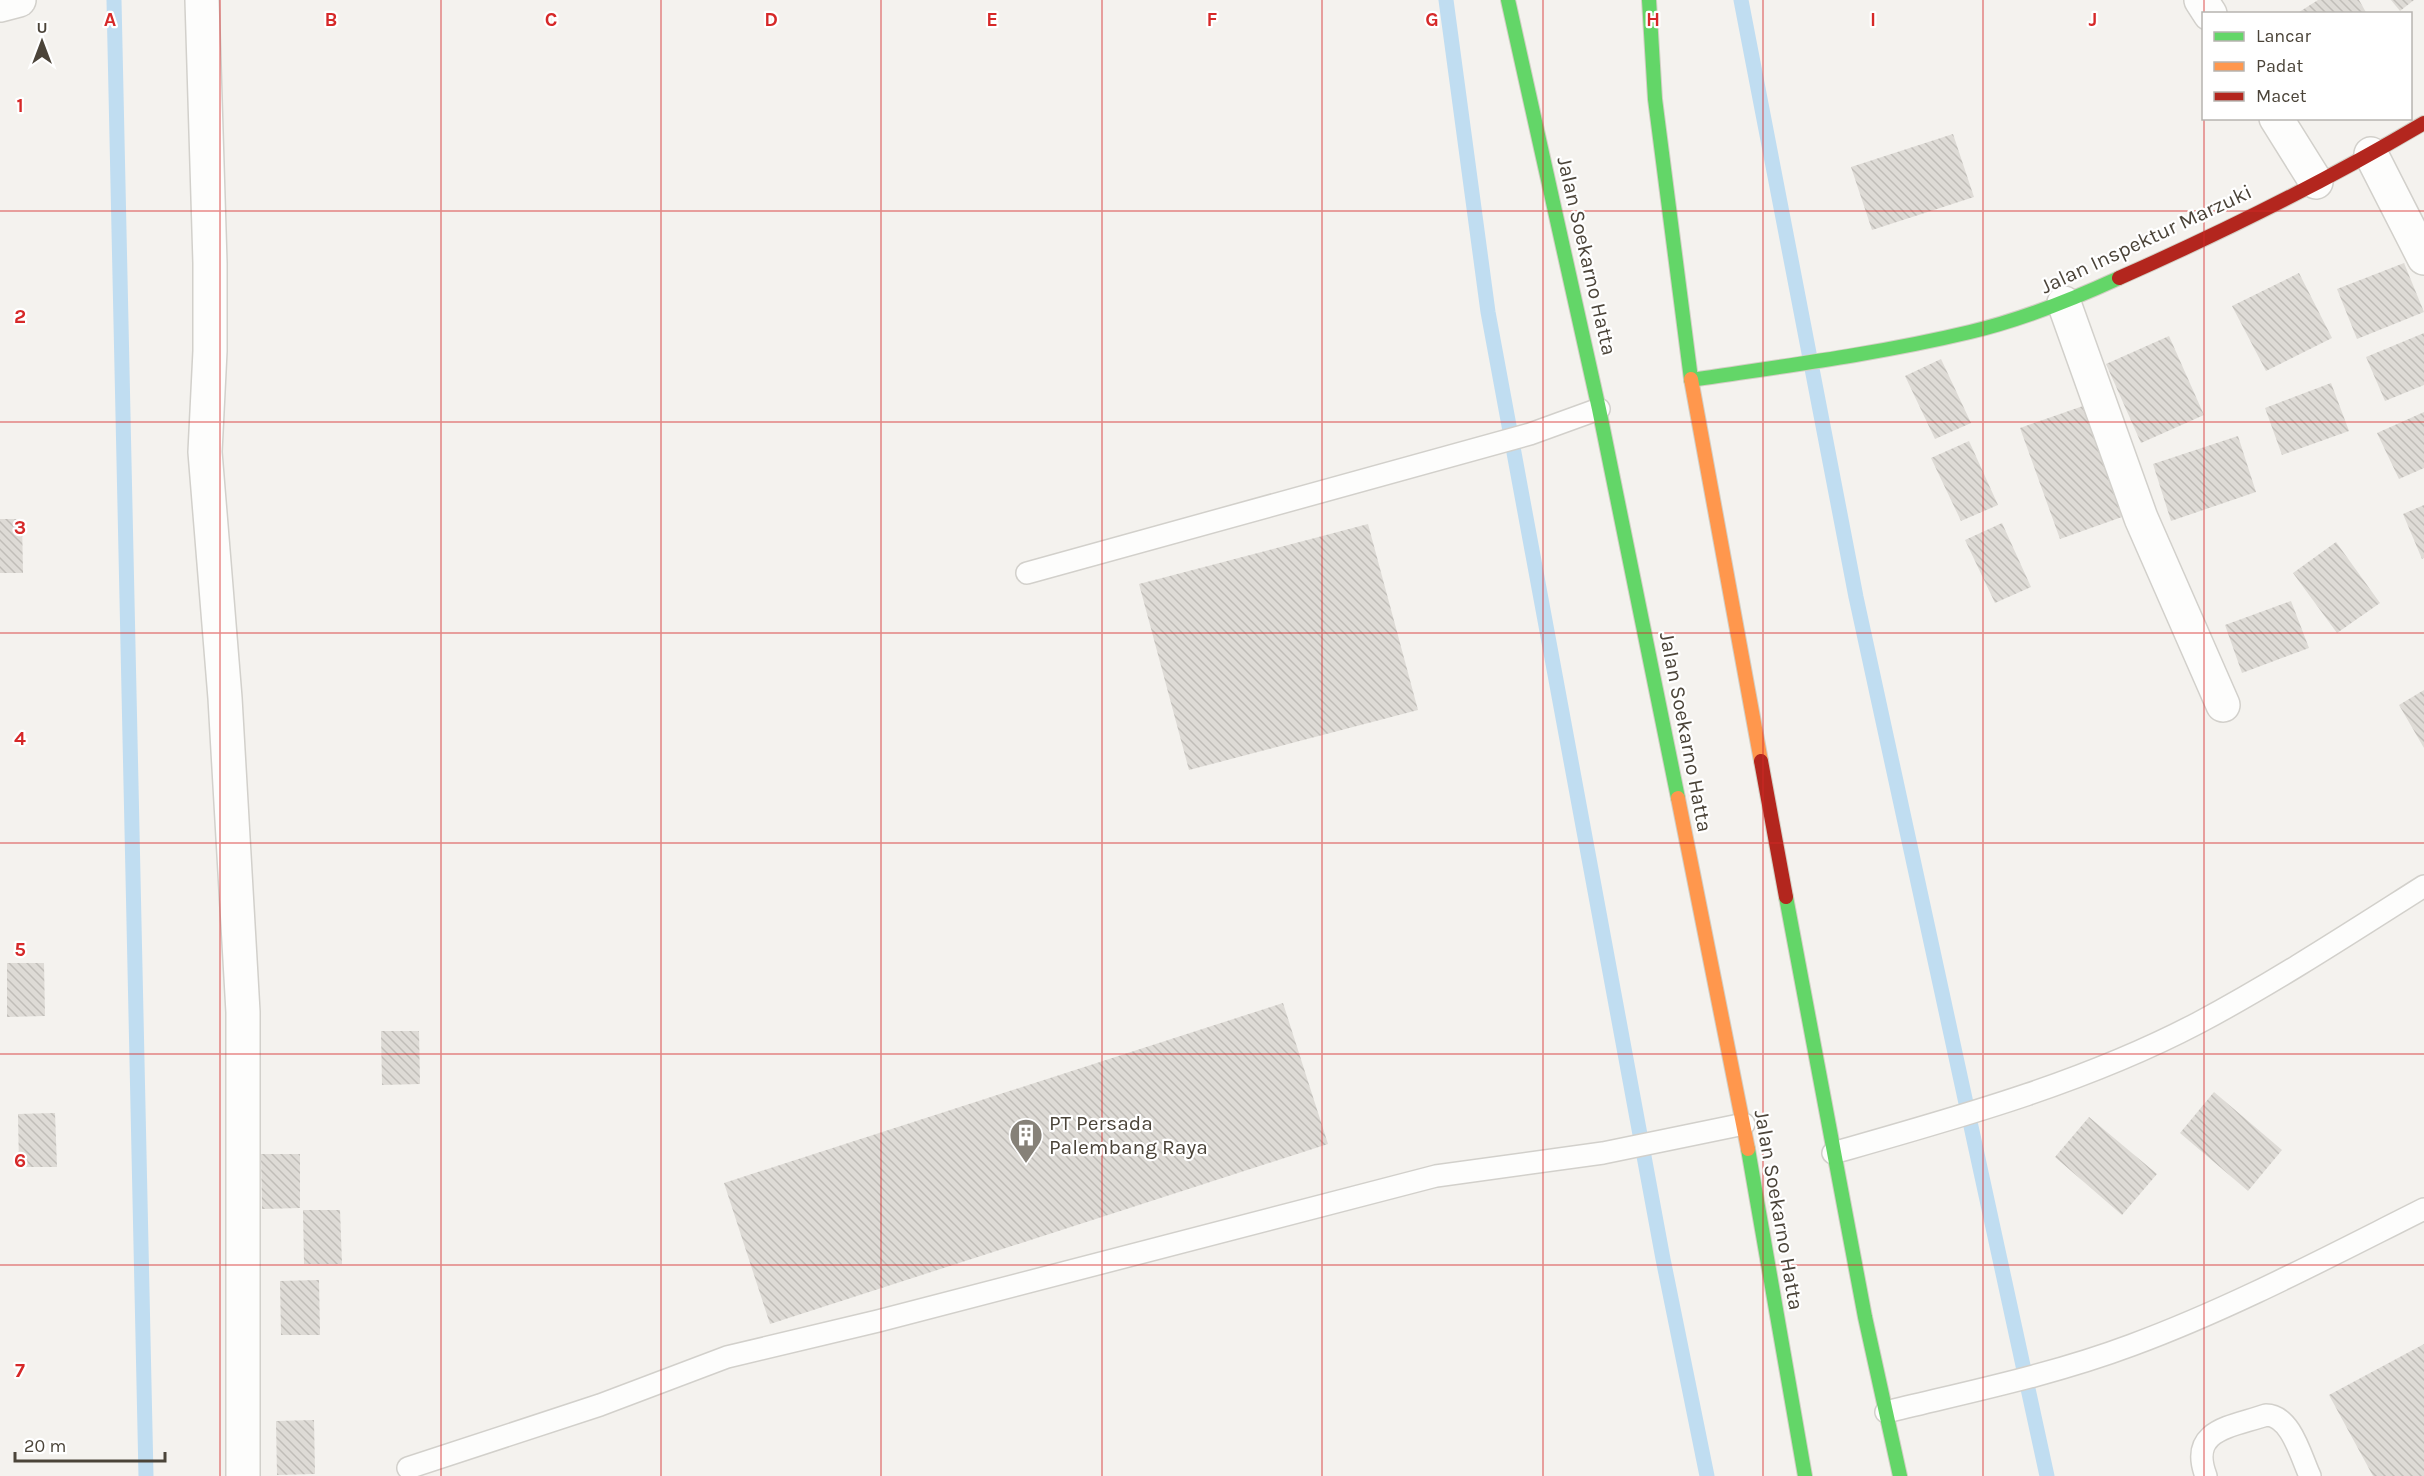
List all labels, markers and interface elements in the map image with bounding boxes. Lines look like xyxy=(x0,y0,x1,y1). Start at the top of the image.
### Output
text: A xyxy=(104,8,117,31)
text: B xyxy=(325,8,337,31)
text: C xyxy=(545,8,557,31)
text: D xyxy=(764,8,778,31)
text: E xyxy=(986,8,998,31)
text: F xyxy=(1207,8,1218,31)
text: G xyxy=(1425,8,1439,31)
text: H xyxy=(1646,8,1660,31)
text: I xyxy=(1870,8,1876,31)
text: J xyxy=(2089,8,2097,31)
north arrow xyxy=(12,12,72,72)
legend xyxy=(2202,12,2412,120)
text: U xyxy=(36,18,48,37)
text: Lancar xyxy=(2256,25,2311,47)
text: Padat xyxy=(2256,55,2303,77)
text: Macet xyxy=(2256,85,2307,107)
text: 1 xyxy=(16,94,24,117)
street label: Jalan Soekarno Hatta xyxy=(1552,154,1622,358)
street label: Jalan Inspektur Marzuki xyxy=(2036,179,2256,299)
text: 2 xyxy=(14,305,26,328)
text: 3 xyxy=(14,516,26,539)
street label: Jalan Soekarno Hatta xyxy=(1655,630,1717,834)
text: 4 xyxy=(14,727,26,750)
text: 5 xyxy=(14,938,26,961)
street label: Jalan Soekarno Hatta xyxy=(1750,1108,1808,1312)
place label: PT Persada Palembang Raya xyxy=(1049,1111,1208,1159)
building icon: PT Persada Palembang Raya xyxy=(1008,1117,1044,1164)
text: 6 xyxy=(14,1149,26,1172)
text: 7 xyxy=(15,1359,25,1382)
scale bar xyxy=(15,1425,165,1463)
text: 20 m xyxy=(24,1435,66,1457)

